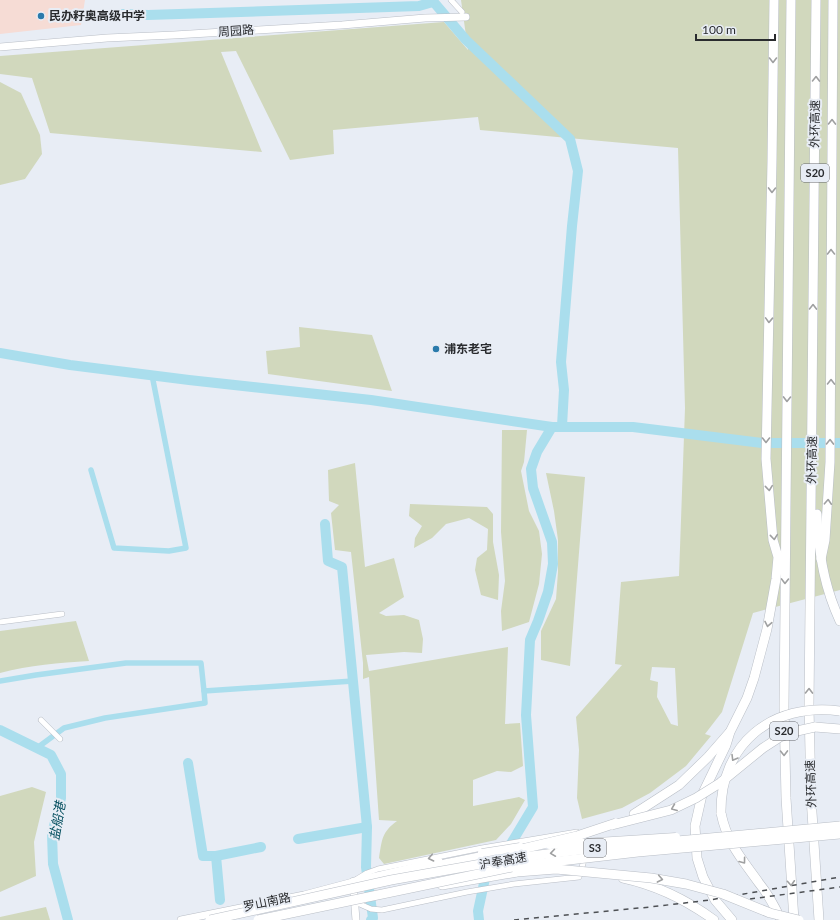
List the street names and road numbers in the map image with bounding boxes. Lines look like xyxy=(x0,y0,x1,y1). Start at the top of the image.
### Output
street label: 周园路 xyxy=(217,22,254,39)
street label: 外环高速 xyxy=(807,100,822,148)
road number: S20 xyxy=(801,164,829,182)
street label: 外环高速 xyxy=(804,436,819,484)
road number: S20 xyxy=(770,722,798,740)
street label: 外环高速 xyxy=(802,760,819,808)
road number: S3 xyxy=(584,839,606,857)
street label: 沪奉高速 xyxy=(478,849,528,872)
street label: 罗山南路 xyxy=(242,889,292,914)

